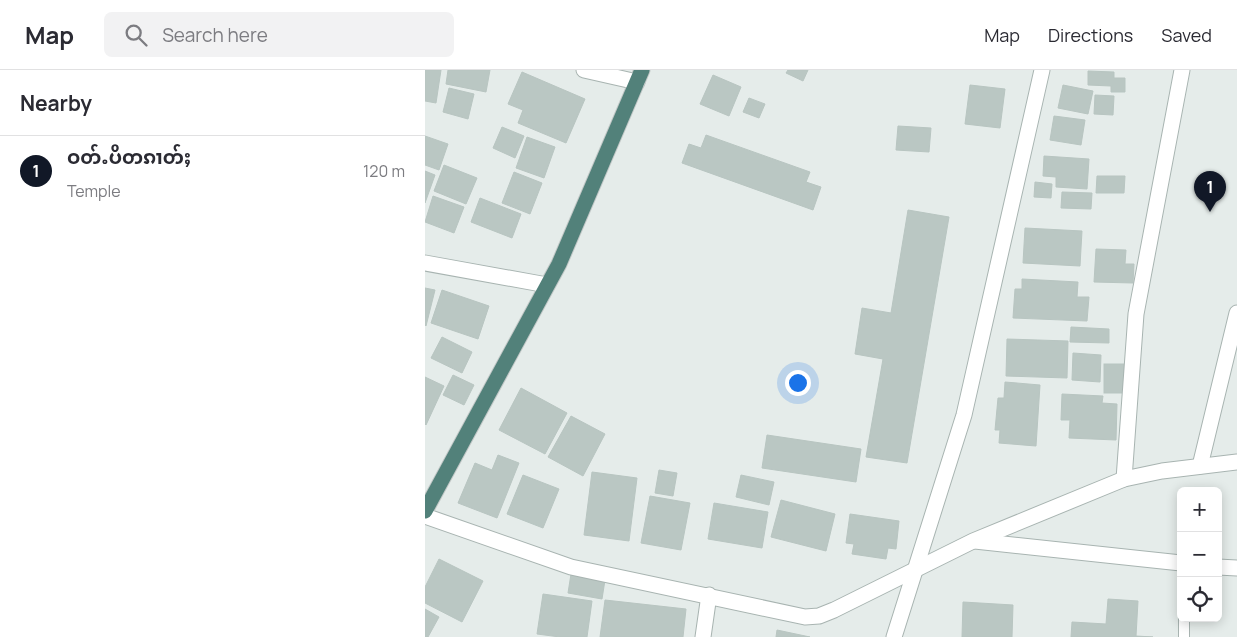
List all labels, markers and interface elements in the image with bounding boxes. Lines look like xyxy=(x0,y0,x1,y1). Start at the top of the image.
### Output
search box xyxy=(104,12,454,57)
text: Map xyxy=(25,18,74,51)
icon: search xyxy=(122,21,150,49)
text: Search here xyxy=(162,22,268,48)
text: Map xyxy=(984,23,1020,47)
text: Directions xyxy=(1048,23,1133,47)
text: Saved xyxy=(1161,23,1212,47)
text: Nearby xyxy=(20,89,92,117)
text: ဝတ်ႉပိတၵၢတ်ႈ xyxy=(67,144,191,170)
text: 1 xyxy=(32,160,40,182)
text: 120 m xyxy=(363,160,405,182)
pin: 1 xyxy=(1194,171,1226,212)
text: Temple xyxy=(67,180,121,202)
your location xyxy=(785,370,811,396)
map controls xyxy=(1177,487,1222,622)
button: + xyxy=(1177,487,1222,532)
button: − xyxy=(1177,532,1222,577)
button: locate xyxy=(1177,577,1222,622)

